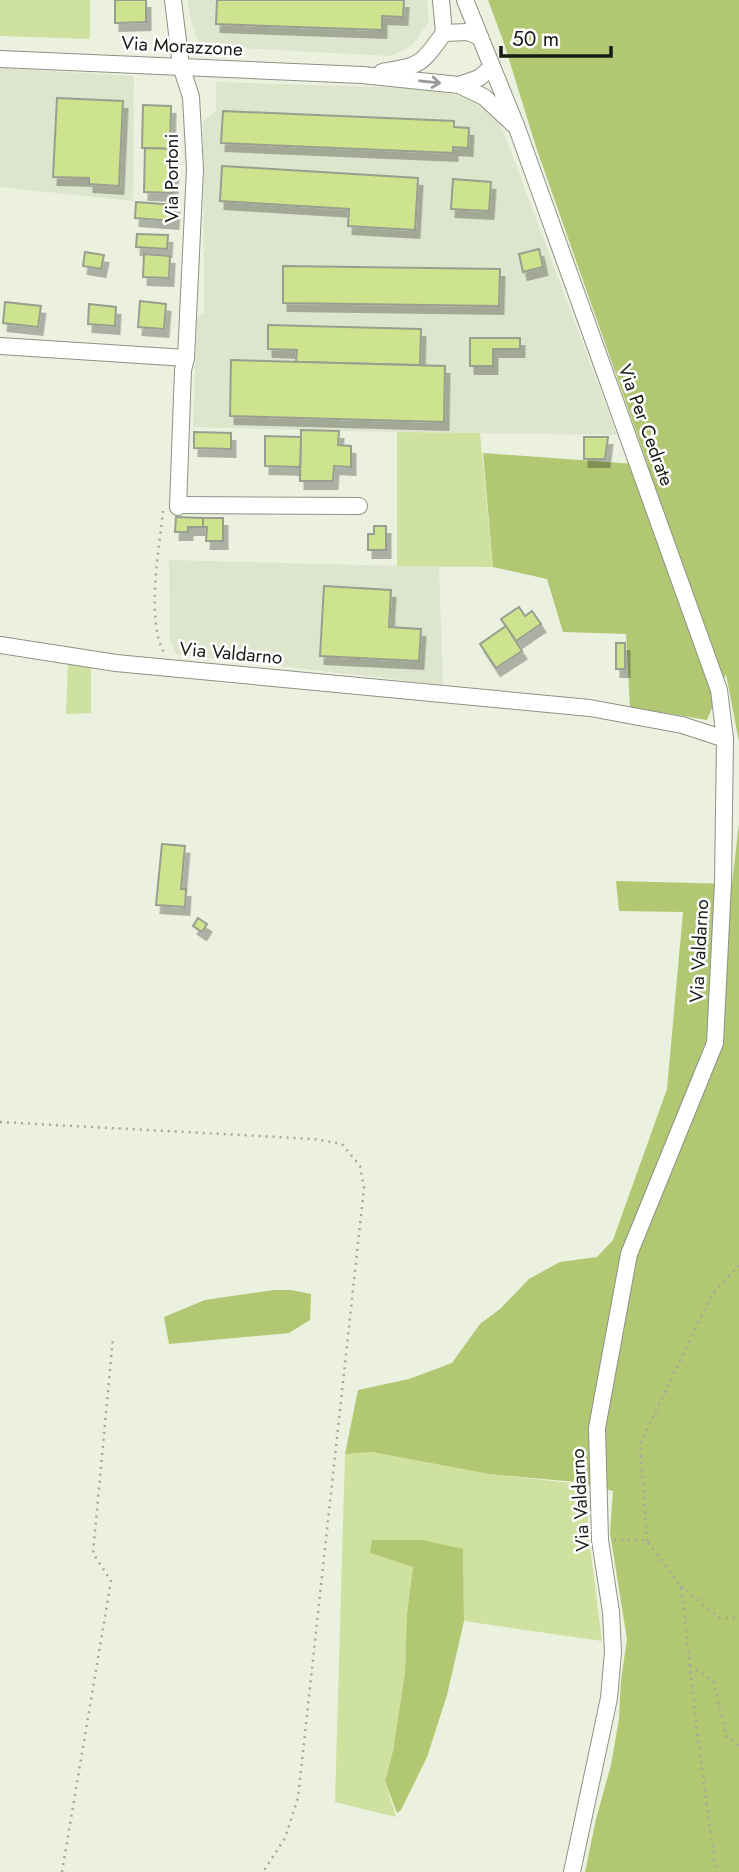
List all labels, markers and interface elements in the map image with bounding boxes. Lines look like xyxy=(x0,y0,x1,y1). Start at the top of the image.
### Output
scale bar xyxy=(501,14,611,58)
text: 50 m xyxy=(512,24,559,54)
street label: Via Morazzone xyxy=(121,29,244,63)
one-way arrow xyxy=(418,76,441,89)
street label: Via Portoni xyxy=(158,134,185,222)
street label: Via Per Cedrate xyxy=(611,360,681,490)
street label: Via Valdarno xyxy=(178,635,284,671)
street label: Via Valdarno xyxy=(683,899,715,1003)
street label: Via Valdarno xyxy=(564,1448,596,1552)

